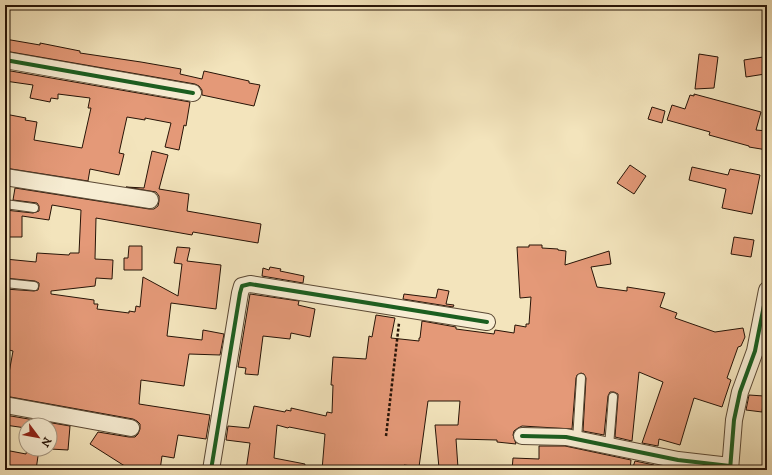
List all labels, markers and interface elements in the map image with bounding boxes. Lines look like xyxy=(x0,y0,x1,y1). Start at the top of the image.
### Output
north arrow xyxy=(18,417,58,457)
text: N xyxy=(37,434,54,449)

